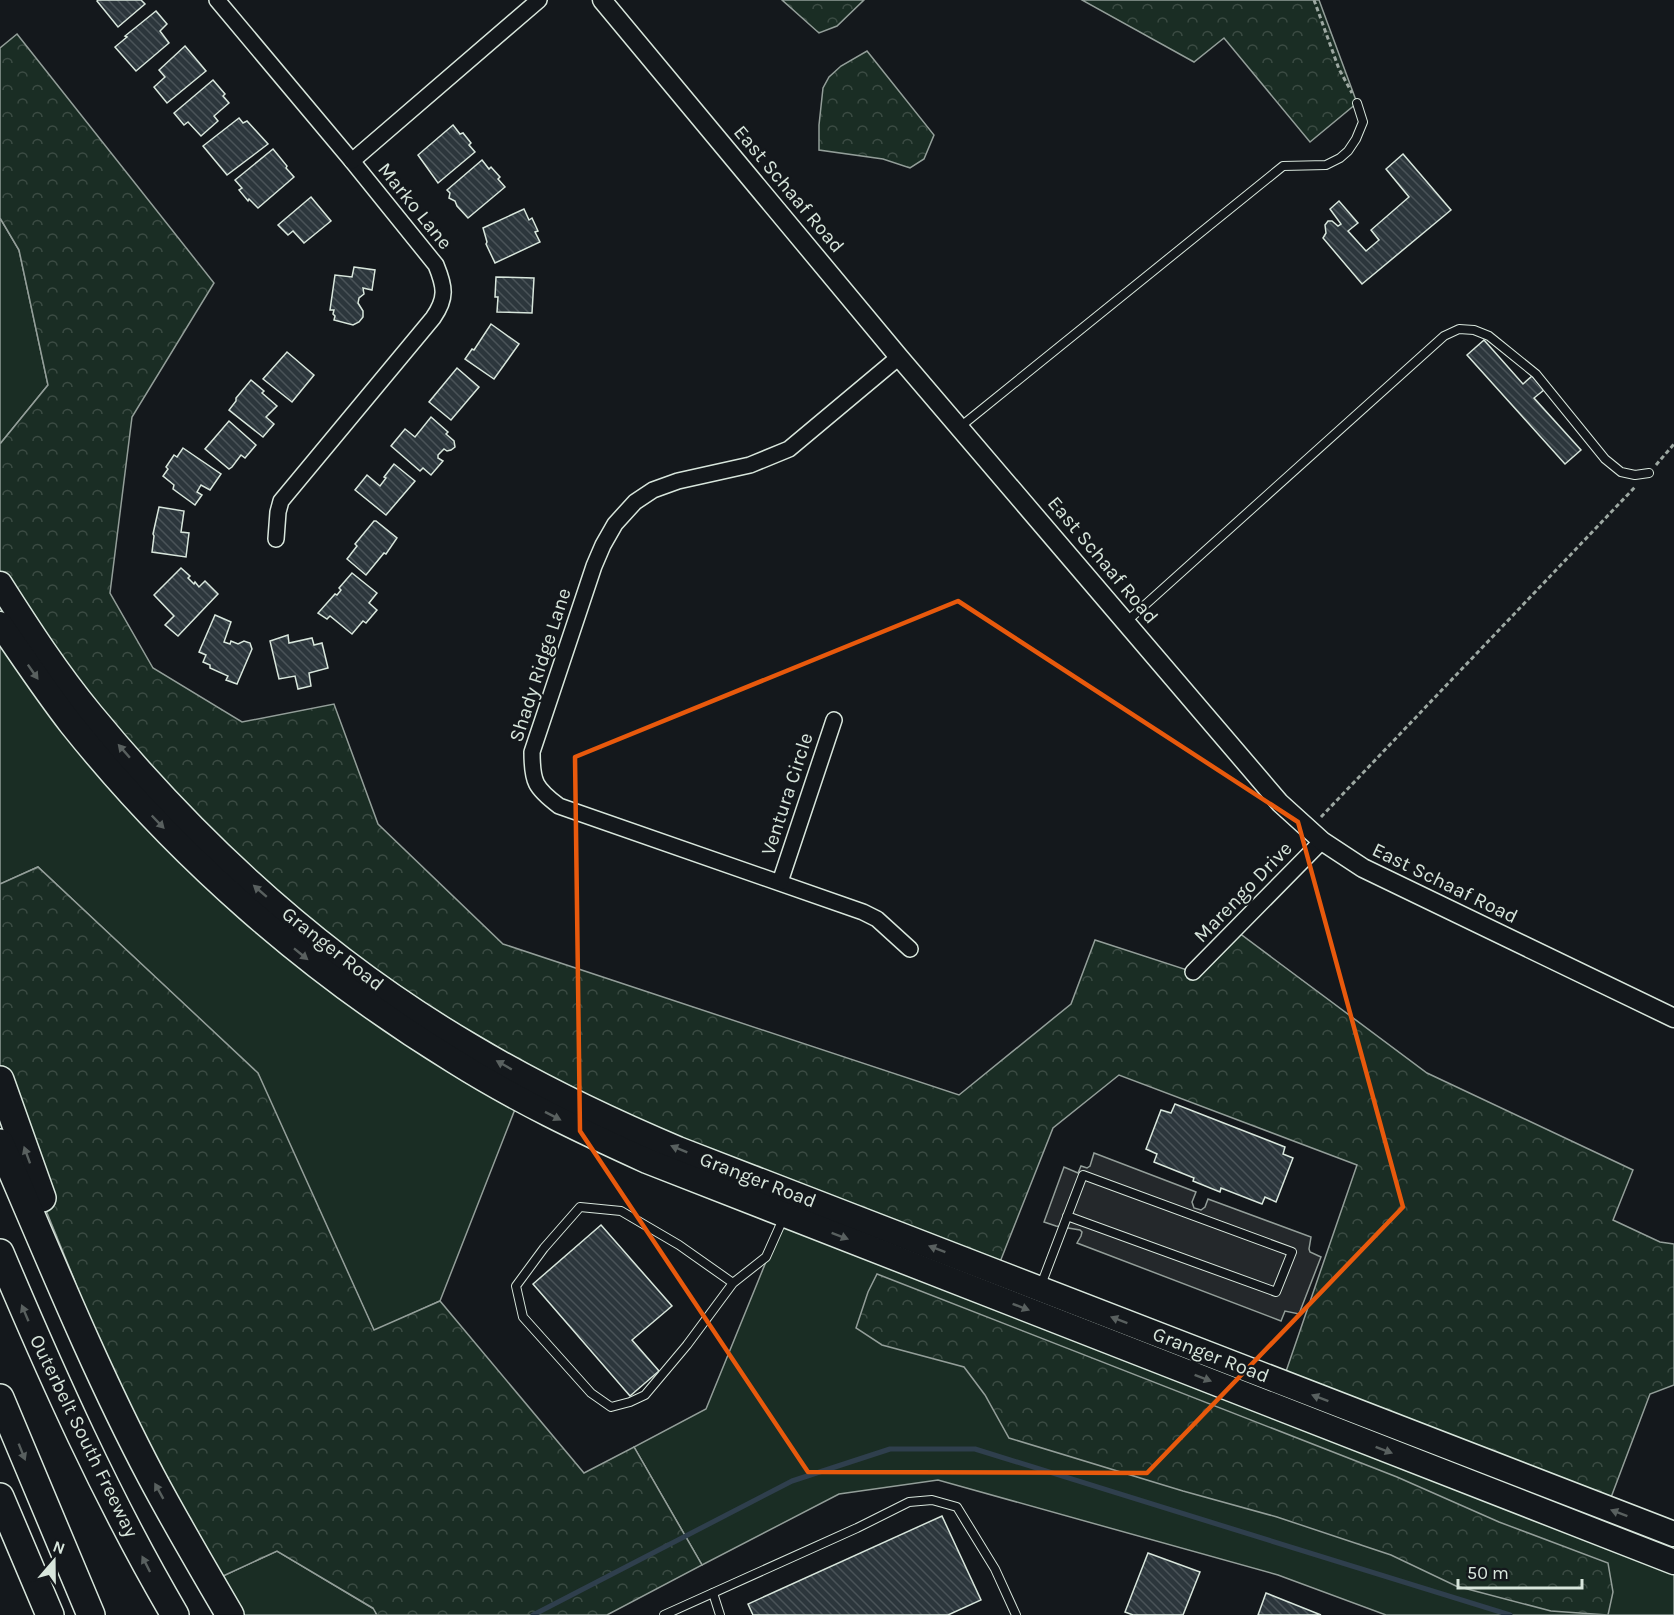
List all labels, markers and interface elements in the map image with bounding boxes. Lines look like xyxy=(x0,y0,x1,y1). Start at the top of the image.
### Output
street label: East Schaaf Road xyxy=(729,121,849,257)
street label: Marko Lane xyxy=(373,158,457,254)
street label: East Schaaf Road xyxy=(1043,492,1163,628)
street label: Shady Ridge Lane xyxy=(504,585,576,745)
one-way arrow xyxy=(27,664,38,680)
street label: Ventura Circle xyxy=(756,730,818,858)
one-way arrow xyxy=(117,744,131,759)
one-way arrow xyxy=(151,814,165,829)
street label: Marengo Drive xyxy=(1189,837,1297,947)
street label: East Schaaf Road xyxy=(1368,838,1522,928)
one-way arrow xyxy=(253,885,268,898)
street label: Granger Road xyxy=(278,902,388,996)
one-way arrow xyxy=(293,947,309,960)
one-way arrow xyxy=(495,1060,512,1070)
one-way arrow xyxy=(544,1111,561,1121)
one-way arrow xyxy=(670,1144,688,1154)
one-way arrow xyxy=(21,1146,31,1164)
street label: Granger Road xyxy=(697,1147,819,1213)
one-way arrow xyxy=(831,1232,849,1241)
one-way arrow xyxy=(928,1244,946,1254)
one-way arrow xyxy=(1013,1302,1031,1312)
one-way arrow xyxy=(20,1303,30,1321)
one-way arrow xyxy=(1109,1315,1127,1325)
street label: Granger Road xyxy=(1150,1322,1272,1388)
street label: Outerbelt South Freeway xyxy=(25,1331,143,1541)
one-way arrow xyxy=(1194,1374,1212,1384)
one-way arrow xyxy=(1311,1392,1329,1402)
one-way arrow xyxy=(18,1443,27,1461)
one-way arrow xyxy=(1376,1445,1394,1455)
one-way arrow xyxy=(154,1483,164,1500)
one-way arrow xyxy=(1610,1508,1628,1518)
north arrow xyxy=(24,1531,84,1591)
text: N xyxy=(50,1536,68,1558)
scale bar xyxy=(1458,1552,1582,1590)
one-way arrow xyxy=(141,1556,151,1573)
text: 50 m xyxy=(1467,1562,1509,1584)

